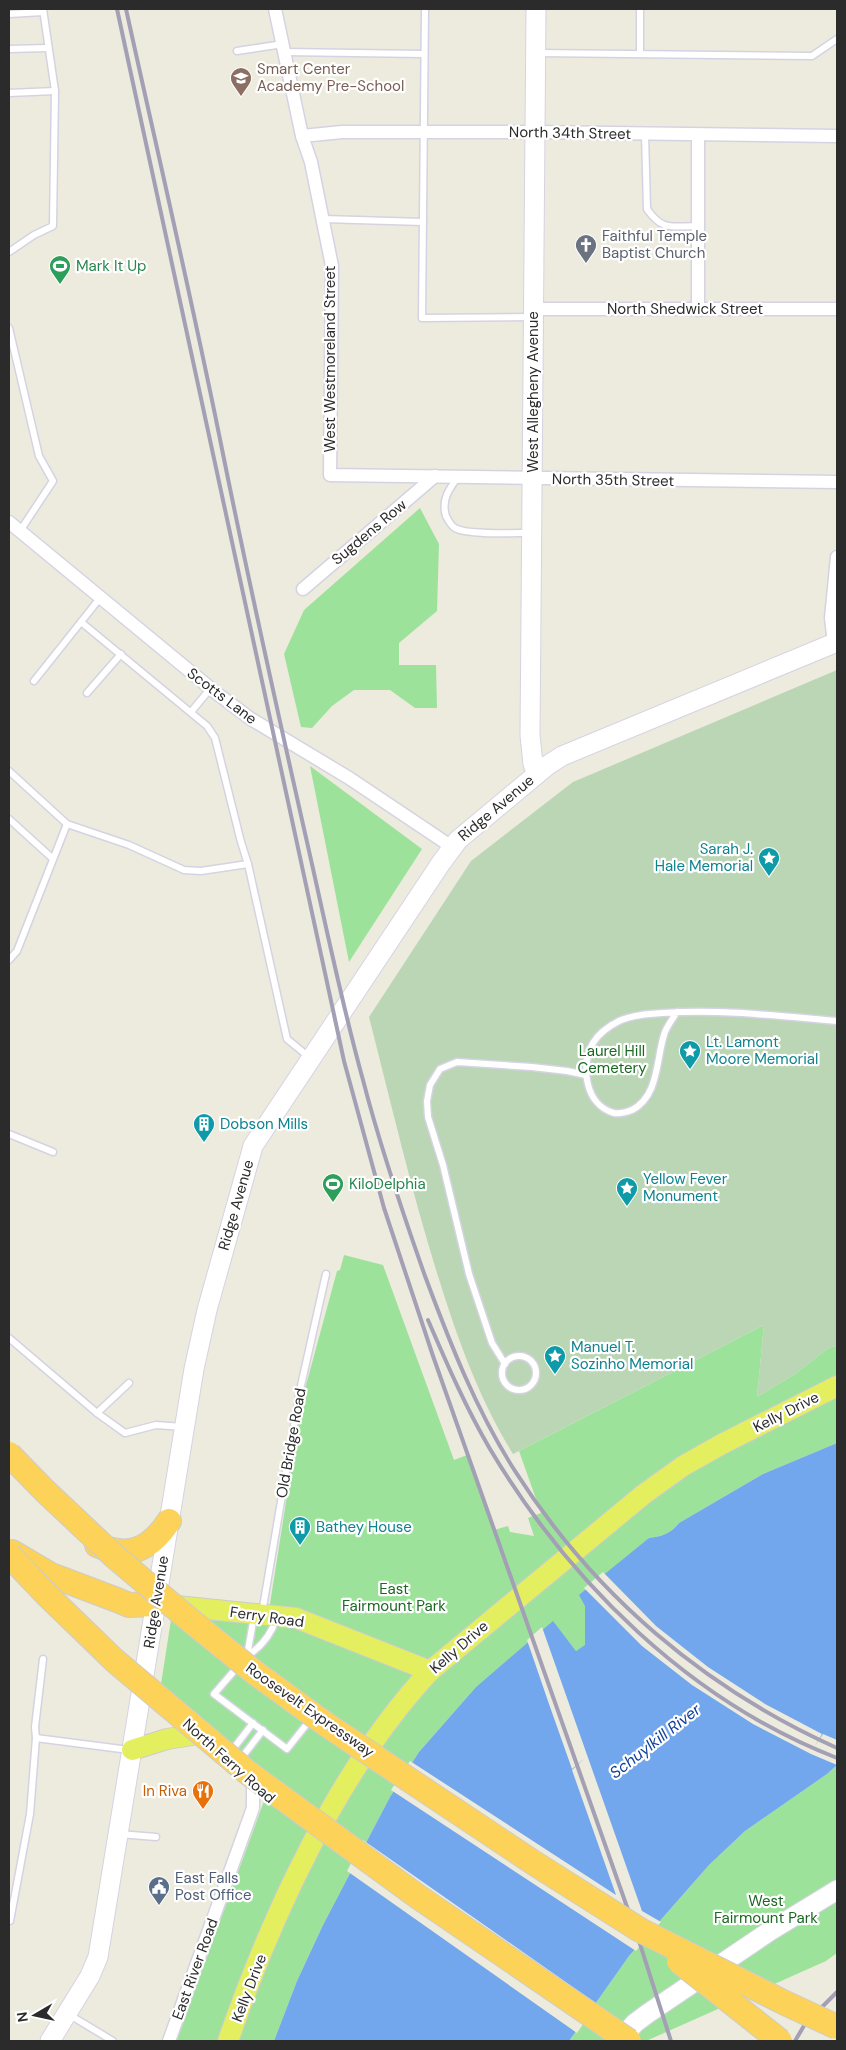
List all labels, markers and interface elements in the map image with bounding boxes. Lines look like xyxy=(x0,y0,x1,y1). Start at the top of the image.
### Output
place label: Smart Center Academy Pre-School xyxy=(257,59,404,96)
school or university icon: Smart Center Academy Pre-School xyxy=(229,66,253,97)
street label: North 34th Street xyxy=(509,122,631,144)
place label: Faithful Temple Baptist Church xyxy=(602,226,707,263)
church icon: Faithful Temple Baptist Church xyxy=(574,233,598,264)
sports icon: Mark It Up xyxy=(48,254,72,285)
place label: Mark It Up xyxy=(76,256,146,276)
street label: West Westmoreland Street xyxy=(320,266,340,452)
street label: North Shedwick Street xyxy=(607,299,763,319)
street label: West Allegheny Avenue xyxy=(523,311,543,473)
street label: North 35th Street xyxy=(552,469,674,491)
street label: Sugdens Row xyxy=(327,494,411,569)
street label: Scotts Lane xyxy=(183,663,261,729)
street label: Ridge Avenue xyxy=(454,770,538,846)
place label: Sarah J. Hale Memorial xyxy=(655,839,753,876)
place icon: Sarah J. Hale Memorial xyxy=(757,846,781,877)
place label: Lt. Lamont Moore Memorial xyxy=(706,1032,818,1069)
place icon: Lt. Lamont Moore Memorial xyxy=(678,1039,702,1070)
park label: Laurel Hill Cemetery xyxy=(578,1041,647,1078)
building icon: Dobson Mills xyxy=(192,1112,216,1143)
place label: Dobson Mills xyxy=(220,1114,308,1134)
street label: Ridge Avenue xyxy=(214,1157,258,1253)
place label: Yellow Fever Monument xyxy=(643,1169,728,1206)
sports icon: KiloDelphia xyxy=(321,1172,345,1203)
place label: KiloDelphia xyxy=(349,1174,426,1194)
place icon: Yellow Fever Monument xyxy=(615,1176,639,1207)
place label: Manuel T. Sozinho Memorial xyxy=(571,1337,693,1374)
place icon: Manuel T. Sozinho Memorial xyxy=(543,1344,567,1375)
street label: Old Bridge Road xyxy=(271,1386,311,1500)
street label: Kelly Drive xyxy=(750,1387,822,1437)
building icon: Bathey House xyxy=(288,1515,312,1546)
place label: Bathey House xyxy=(316,1517,412,1537)
street label: Ridge Avenue xyxy=(139,1554,173,1650)
park label: East Fairmount Park xyxy=(342,1579,446,1616)
street label: Ferry Road xyxy=(229,1602,305,1632)
street label: Kelly Drive xyxy=(426,1616,492,1678)
street label: Roosevelt Expressway xyxy=(242,1658,379,1762)
water label: Schuylkill River xyxy=(605,1698,706,1783)
street label: North Ferry Road xyxy=(179,1714,279,1808)
restaurant icon: In Riva xyxy=(191,1779,215,1810)
place label: In Riva xyxy=(143,1781,187,1801)
place label: East Falls Post Office xyxy=(175,1868,252,1905)
public building icon: East Falls Post Office xyxy=(147,1875,171,1906)
park label: West Fairmount Park xyxy=(714,1891,818,1928)
street label: East River Road xyxy=(167,1915,223,2023)
street label: Kelly Drive xyxy=(227,1951,271,2025)
north arrow xyxy=(10,1990,60,2040)
text: N xyxy=(12,2011,32,2023)

